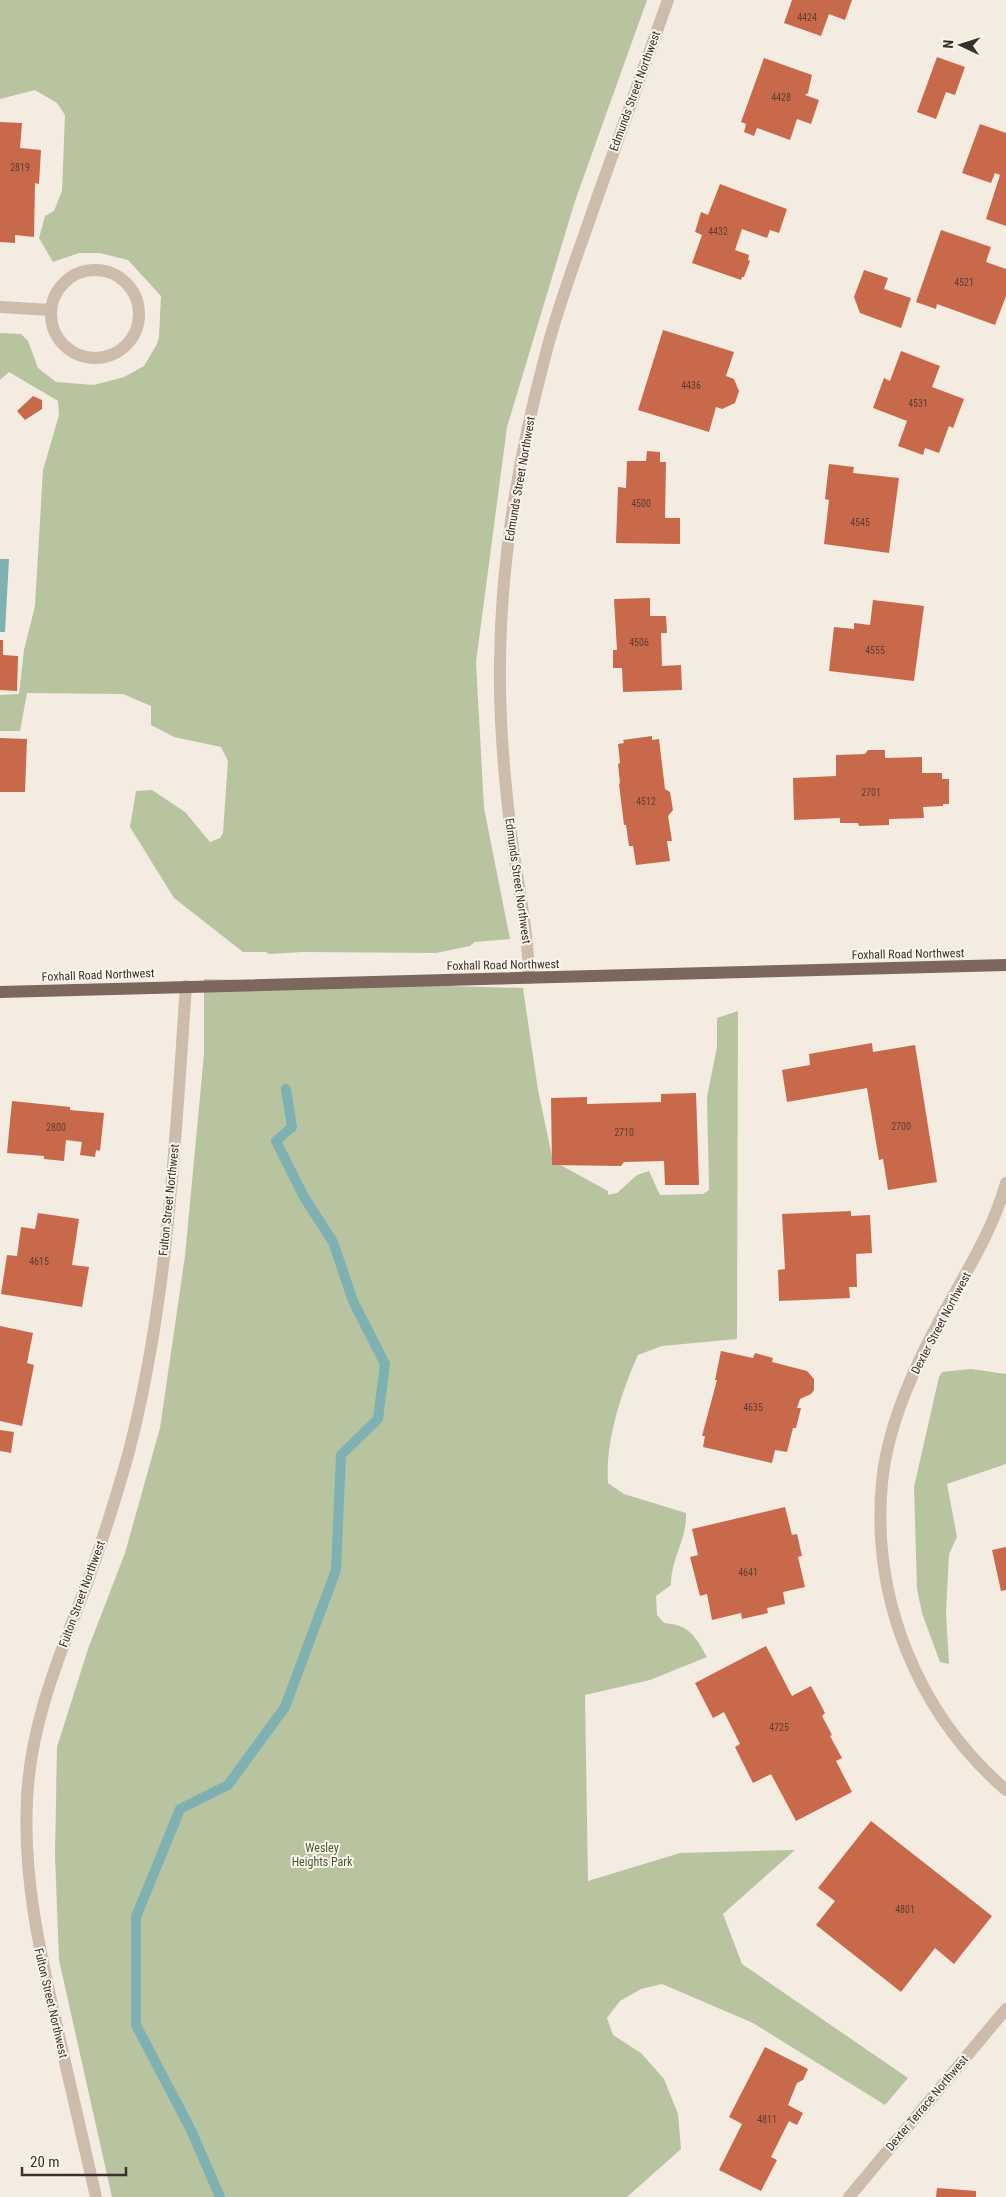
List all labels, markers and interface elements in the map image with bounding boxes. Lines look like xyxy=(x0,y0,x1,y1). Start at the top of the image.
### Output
house number: 4424 xyxy=(797,12,817,23)
north arrow xyxy=(936,20,986,70)
street label: Edmunds Street Northwest xyxy=(607,29,663,153)
text: N xyxy=(940,39,956,49)
house number: 4428 xyxy=(771,92,791,103)
house number: 2819 xyxy=(10,162,30,173)
house number: 4432 xyxy=(708,226,728,237)
house number: 4521 xyxy=(954,277,974,288)
house number: 4436 xyxy=(681,380,701,391)
house number: 4531 xyxy=(908,398,928,409)
street label: Edmunds Street Northwest xyxy=(502,415,538,543)
house number: 4500 xyxy=(631,498,651,509)
house number: 4545 xyxy=(850,517,870,528)
house number: 4506 xyxy=(629,637,649,648)
house number: 4555 xyxy=(865,645,885,656)
house number: 2701 xyxy=(861,787,881,798)
house number: 4512 xyxy=(636,796,656,807)
street label: Edmunds Street Northwest xyxy=(502,817,534,945)
street label: Foxhall Road Northwest xyxy=(852,946,965,962)
street label: Foxhall Road Northwest xyxy=(447,957,560,973)
street label: Foxhall Road Northwest xyxy=(41,966,155,984)
house number: 2700 xyxy=(891,1121,911,1132)
house number: 2800 xyxy=(46,1122,66,1133)
house number: 2710 xyxy=(614,1127,634,1138)
street label: Fulton Street Northwest xyxy=(156,1143,182,1257)
house number: 4615 xyxy=(29,1256,49,1267)
street label: Dexter Street Northwest xyxy=(908,1269,974,1376)
house number: 4635 xyxy=(743,1402,763,1413)
street label: Fulton Street Northwest xyxy=(56,1538,108,1649)
house number: 4641 xyxy=(738,1567,758,1578)
house number: 4725 xyxy=(769,1722,789,1733)
park label: Wesley Heights Park xyxy=(292,1841,353,1869)
house number: 4801 xyxy=(895,1904,915,1915)
street label: Fulton Street Northwest xyxy=(32,1947,71,2060)
street label: Dexter Terrace Northwest xyxy=(883,2052,971,2154)
house number: 4811 xyxy=(757,2114,777,2125)
scale bar xyxy=(22,2144,126,2176)
text: 20 m xyxy=(30,2153,60,2171)

